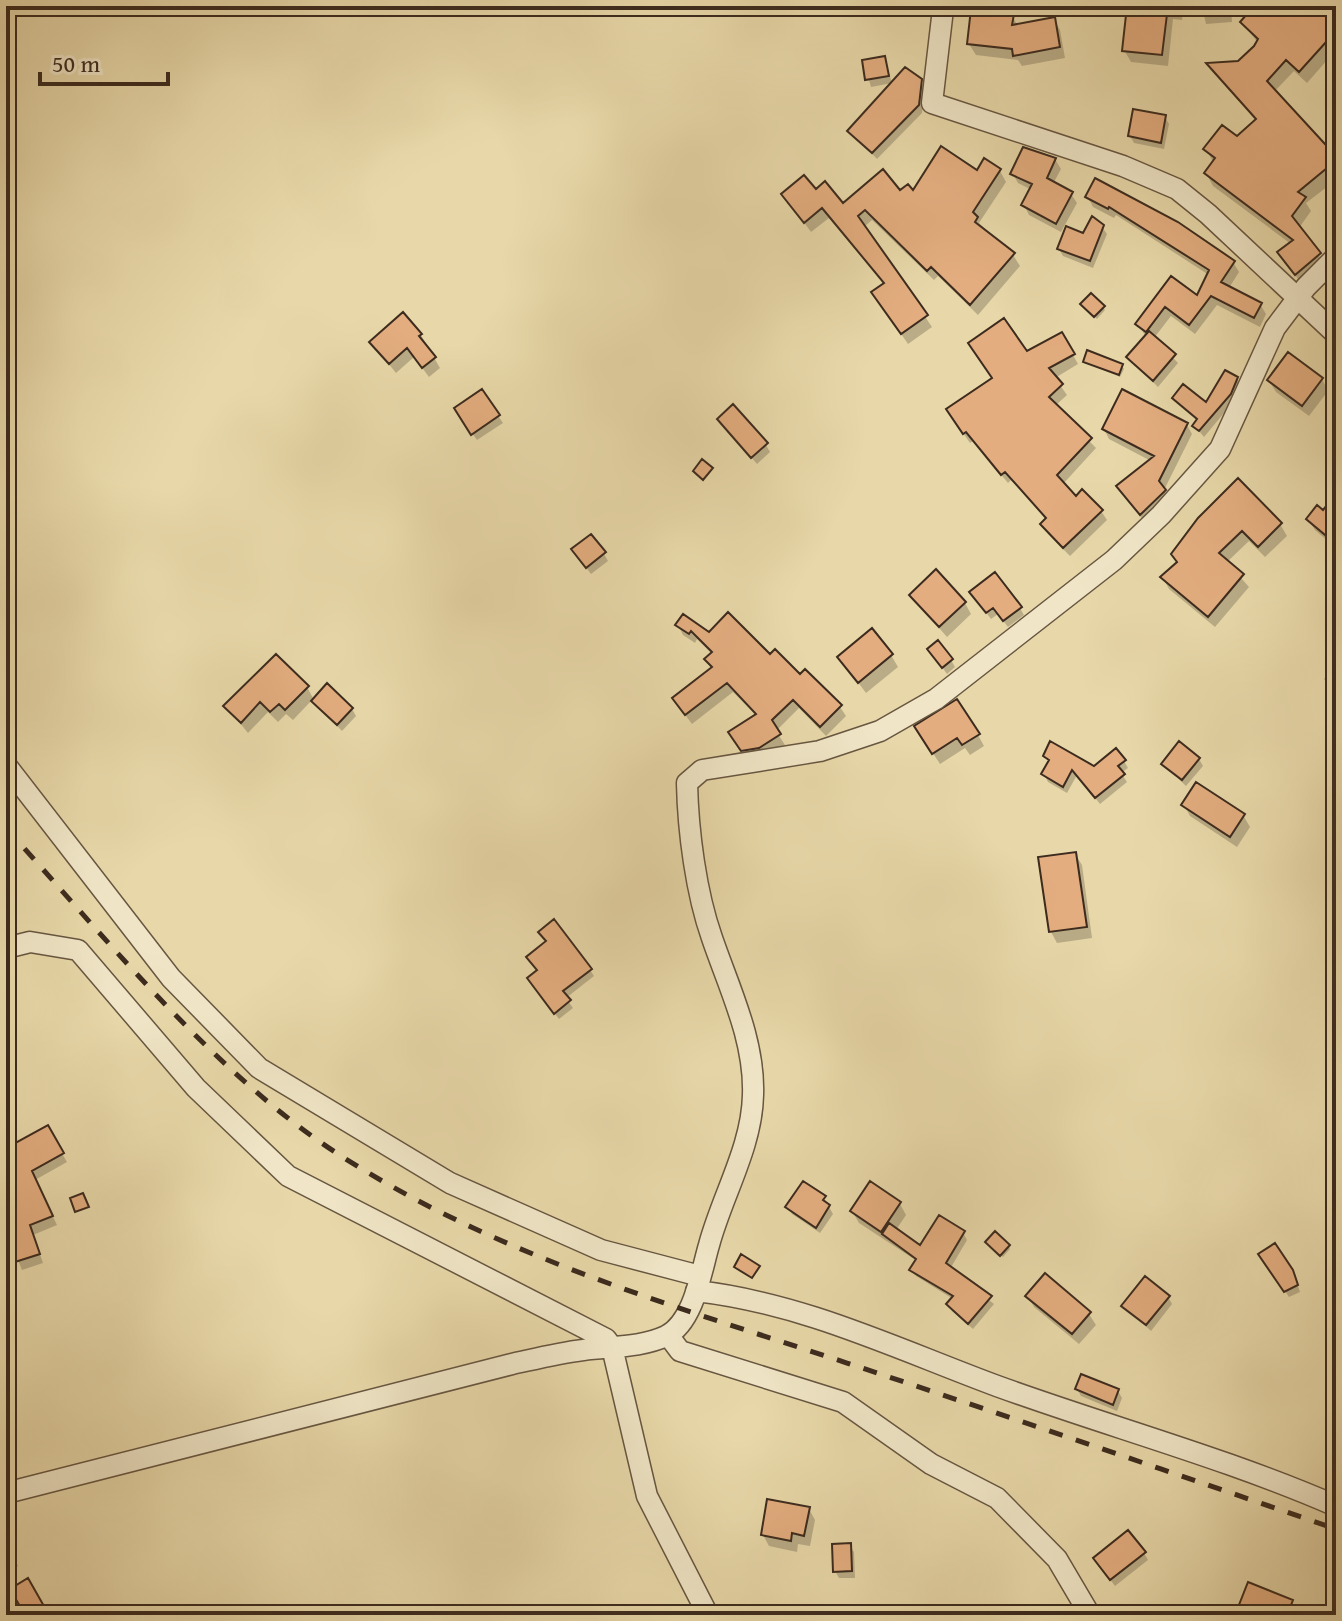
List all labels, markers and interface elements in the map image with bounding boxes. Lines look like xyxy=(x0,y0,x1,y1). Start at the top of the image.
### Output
scale bar xyxy=(40,36,168,86)
text: 50 m xyxy=(52,46,100,81)

